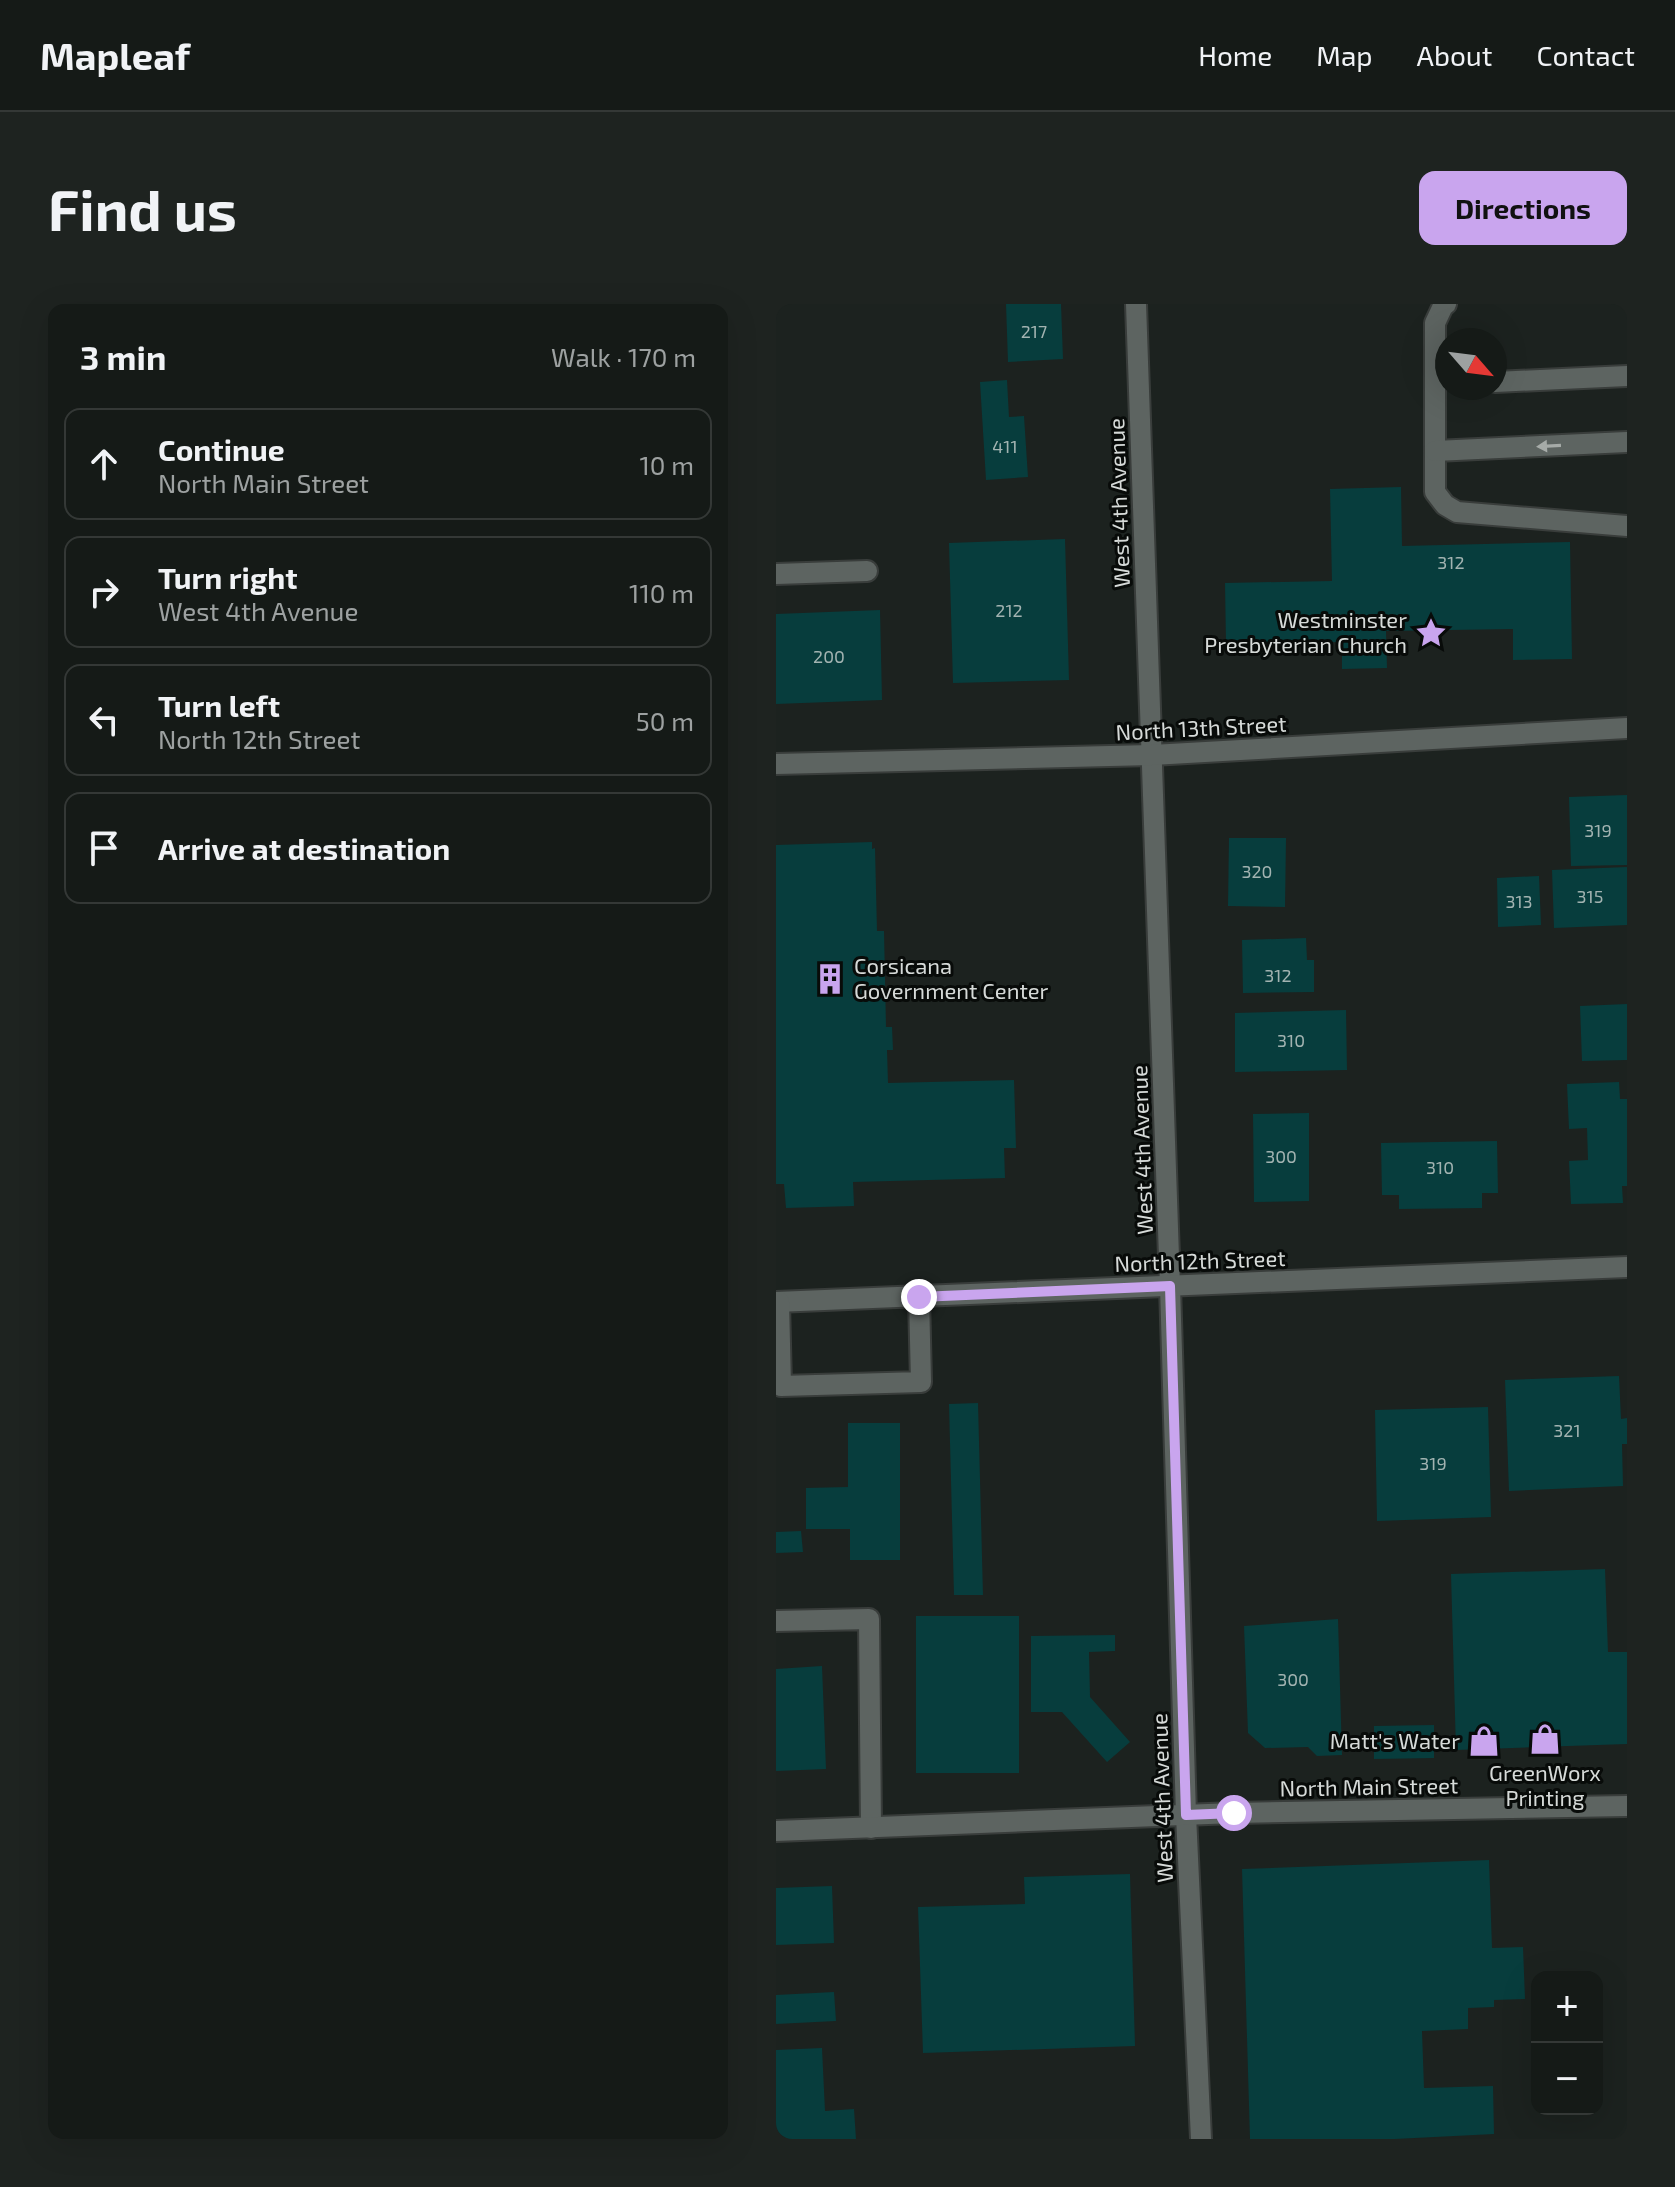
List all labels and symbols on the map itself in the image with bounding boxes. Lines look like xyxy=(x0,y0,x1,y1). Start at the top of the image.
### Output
house number: 217 xyxy=(1021,320,1047,342)
north arrow xyxy=(1435,328,1507,400)
street label: West 4th Avenue xyxy=(1102,418,1134,588)
house number: 411 xyxy=(992,435,1018,457)
one-way arrow xyxy=(1536,439,1561,452)
house number: 312 xyxy=(1437,551,1465,573)
house number: 212 xyxy=(995,599,1023,621)
place label: Westminster Presbyterian Church xyxy=(1204,606,1407,657)
place icon: Westminster Presbyterian Church xyxy=(1414,616,1448,650)
house number: 200 xyxy=(813,645,845,667)
street label: North 13th Street xyxy=(1115,710,1287,744)
house number: 319 xyxy=(1584,819,1612,841)
house number: 320 xyxy=(1242,860,1272,882)
house number: 315 xyxy=(1577,885,1603,907)
house number: 313 xyxy=(1505,890,1533,912)
place label: Corsicana Government Center xyxy=(854,952,1049,1003)
building icon: Corsicana Government Center xyxy=(813,962,847,996)
house number: 312 xyxy=(1264,964,1292,986)
house number: 310 xyxy=(1277,1029,1305,1051)
street label: West 4th Avenue xyxy=(1125,1065,1157,1235)
house number: 300 xyxy=(1265,1145,1297,1167)
house number: 310 xyxy=(1426,1156,1454,1178)
street label: North 12th Street xyxy=(1114,1244,1286,1276)
route end xyxy=(901,1279,937,1315)
house number: 321 xyxy=(1553,1419,1581,1441)
house number: 319 xyxy=(1419,1452,1447,1474)
house number: 300 xyxy=(1277,1668,1309,1690)
street label: West 4th Avenue xyxy=(1145,1713,1177,1883)
shop icon: GreenWorx Printing xyxy=(1528,1722,1562,1756)
shop icon: Matt's Water xyxy=(1467,1724,1501,1758)
place label: Matt's Water xyxy=(1330,1727,1460,1753)
place label: GreenWorx Printing xyxy=(1489,1759,1601,1810)
street label: North Main Street xyxy=(1279,1771,1458,1801)
route start xyxy=(1216,1795,1252,1831)

